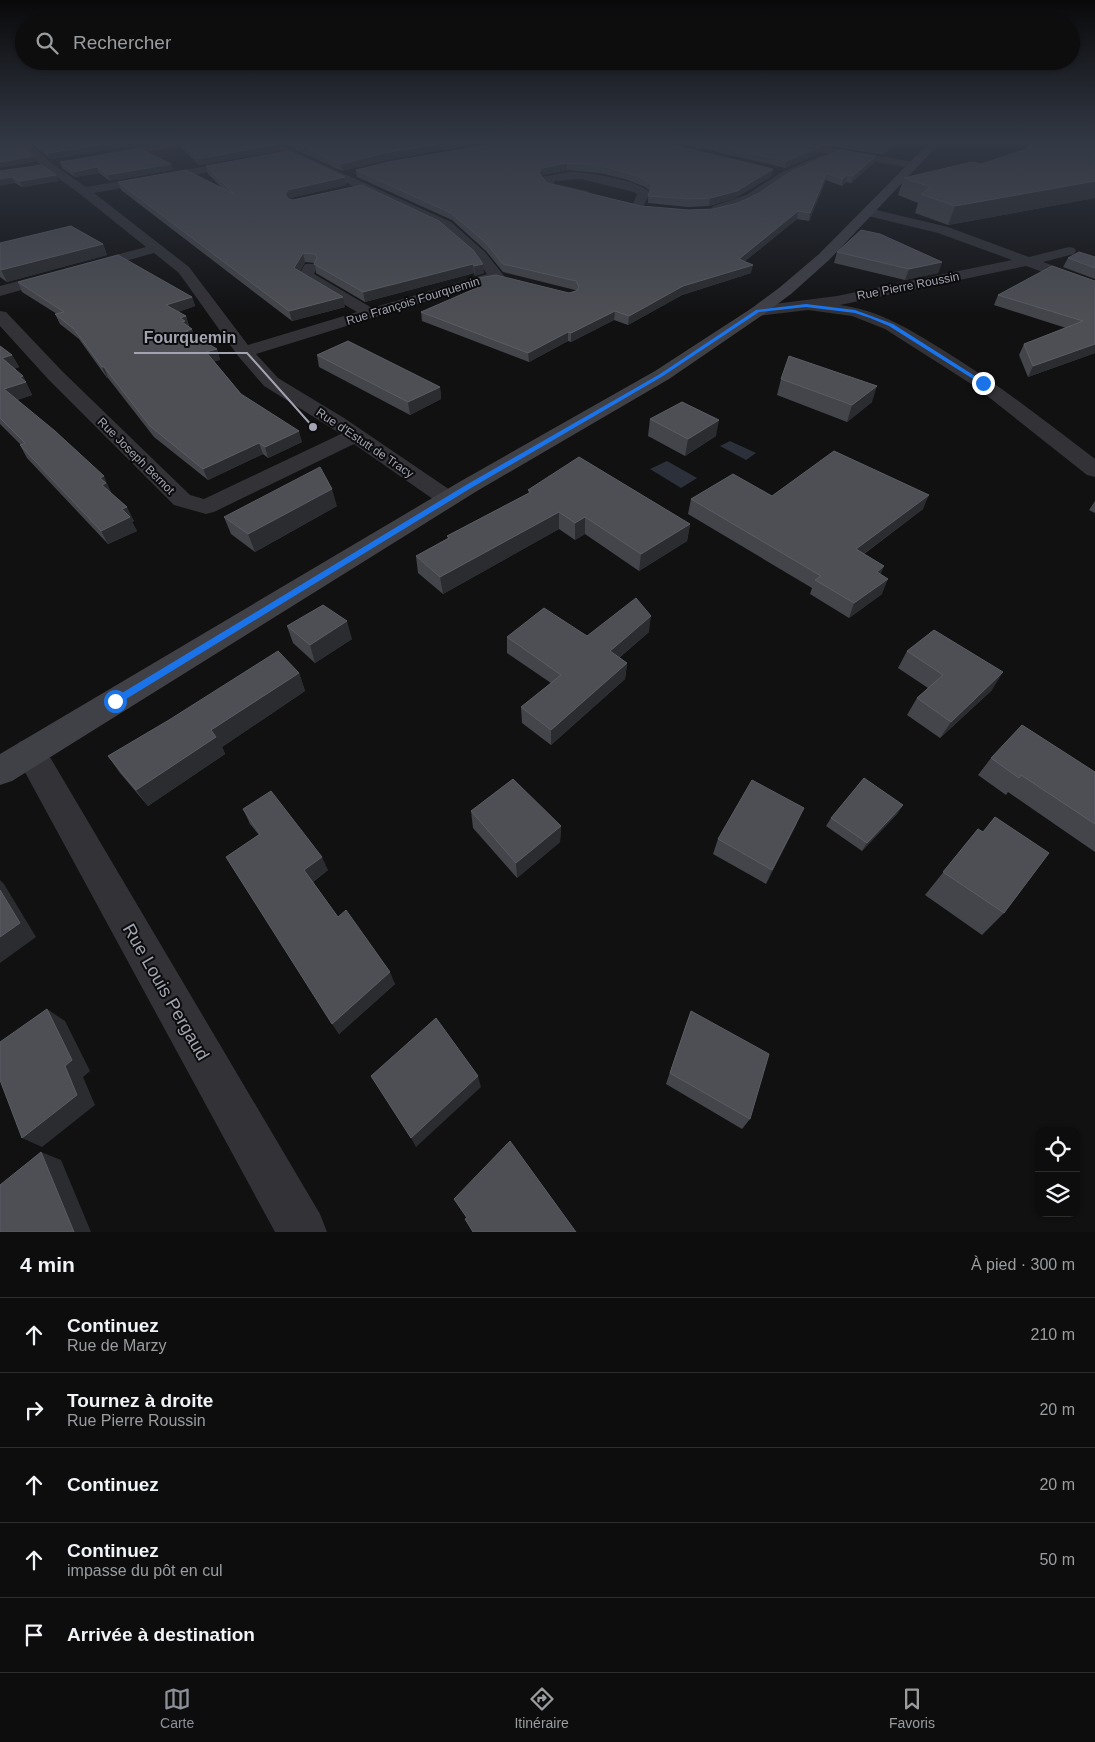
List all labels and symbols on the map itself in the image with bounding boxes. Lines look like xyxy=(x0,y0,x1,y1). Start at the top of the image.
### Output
street label: Rue Pierre Roussin xyxy=(856,269,960,303)
street label: Rue François Fourquemin xyxy=(345,274,481,328)
callout: Fourquemin xyxy=(134,322,247,353)
text: Fourquemin xyxy=(144,329,236,346)
route end xyxy=(972,372,995,395)
street label: Rue d'Estutt de Tracy xyxy=(314,405,416,481)
street label: Rue Joseph Bernot xyxy=(95,415,178,498)
route start xyxy=(104,690,127,713)
street label: Rue Louis Pergaud xyxy=(119,920,213,1064)

